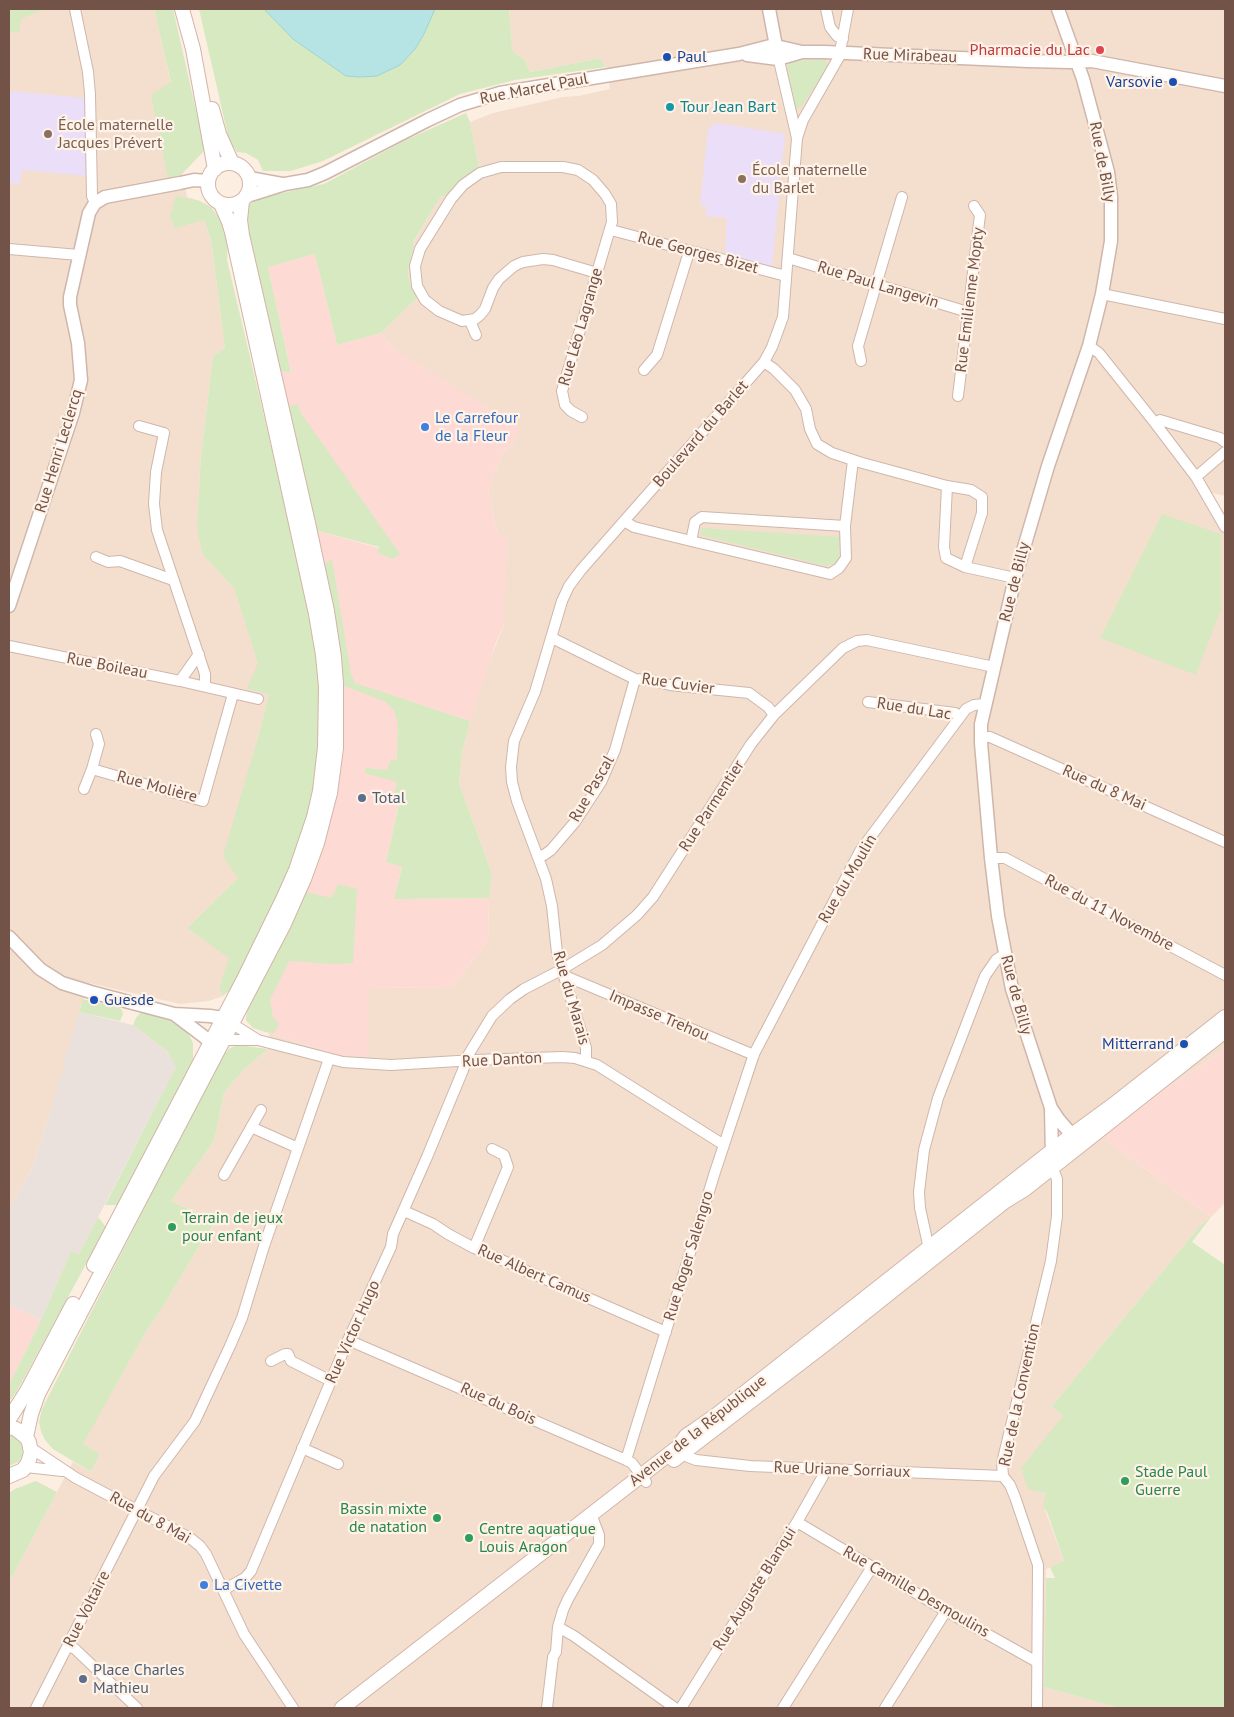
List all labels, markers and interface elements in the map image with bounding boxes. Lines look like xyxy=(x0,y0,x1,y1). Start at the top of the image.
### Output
place label: Pharmacie du Lac xyxy=(969,40,1090,60)
marker: Pharmacie du Lac xyxy=(1094,44,1106,56)
street label: Rue Mirabeau xyxy=(863,45,957,67)
place label: Paul xyxy=(677,47,707,67)
marker: Paul xyxy=(661,51,673,63)
street label: Rue Marcel Paul xyxy=(478,69,590,109)
place label: Varsovie xyxy=(1106,72,1163,92)
marker: Varsovie xyxy=(1167,76,1179,88)
place label: Tour Jean Bart xyxy=(680,97,776,117)
marker: Tour Jean Bart xyxy=(664,101,676,113)
place label: École maternelle Jacques Prévert xyxy=(58,115,173,153)
street label: Rue de Billy xyxy=(1085,120,1119,204)
marker: École maternelle Jacques Prévert xyxy=(42,128,54,140)
place label: École maternelle du Barlet xyxy=(752,160,867,198)
marker: École maternelle du Barlet xyxy=(736,173,748,185)
street label: Rue Emilienne Mopty xyxy=(952,226,988,374)
street label: Rue Georges Bizet xyxy=(636,228,760,278)
street label: Rue Paul Langevin xyxy=(815,257,941,313)
street label: Rue Léo Lagrange xyxy=(555,266,607,388)
street label: Boulevard du Barlet xyxy=(649,377,753,491)
street label: Rue Henri Leclercq xyxy=(31,387,87,515)
place label: Le Carrefour de la Fleur xyxy=(435,408,518,446)
marker: Le Carrefour de la Fleur xyxy=(419,421,431,433)
street label: Rue de Billy xyxy=(996,540,1034,624)
street label: Rue Boileau xyxy=(65,649,149,683)
street label: Rue Cuvier xyxy=(640,669,716,699)
street label: Rue du Lac xyxy=(875,694,953,724)
street label: Rue Pascal xyxy=(565,752,619,826)
street label: Rue Parmentier xyxy=(675,757,749,855)
street label: Rue du 8 Mai xyxy=(1059,761,1149,815)
street label: Rue Molière xyxy=(115,767,199,807)
place label: Total xyxy=(372,788,405,808)
marker: Total xyxy=(356,792,368,804)
street label: Rue du Moulin xyxy=(815,831,881,927)
street label: Rue du 11 Novembre xyxy=(1041,871,1177,955)
street label: Rue du Marais xyxy=(548,949,594,1047)
street label: Rue de Billy xyxy=(996,953,1036,1037)
street label: Impasse Trehou xyxy=(606,986,712,1046)
place label: Guesde xyxy=(104,990,154,1010)
marker: Guesde xyxy=(88,994,100,1006)
place label: Mitterrand xyxy=(1102,1034,1174,1054)
marker: Mitterrand xyxy=(1178,1038,1190,1050)
street label: Rue Danton xyxy=(461,1048,543,1072)
street label: Rue Roger Salengro xyxy=(660,1189,718,1323)
place label: Terrain de jeux pour enfant xyxy=(182,1208,283,1246)
marker: Terrain de jeux pour enfant xyxy=(166,1221,178,1233)
street label: Rue Albert Camus xyxy=(474,1240,594,1308)
street label: Rue Victor Hugo xyxy=(322,1277,384,1387)
street label: Rue de la Convention xyxy=(995,1322,1045,1468)
street label: Avenue de la République xyxy=(625,1371,771,1491)
street label: Rue du Bois xyxy=(457,1379,539,1429)
street label: Rue Uriane Sorriaux xyxy=(773,1458,911,1482)
place label: Stade Paul Guerre xyxy=(1135,1462,1207,1500)
marker: Stade Paul Guerre xyxy=(1119,1475,1131,1487)
street label: Rue du 8 Mai xyxy=(106,1488,194,1548)
place label: Bassin mixte de natation xyxy=(340,1499,427,1537)
marker: Bassin mixte de natation xyxy=(431,1512,443,1524)
place label: Centre aquatique Louis Aragon xyxy=(479,1519,596,1557)
street label: Rue Auguste Blanqui xyxy=(709,1524,801,1654)
marker: Centre aquatique Louis Aragon xyxy=(463,1532,475,1544)
street label: Rue Camille Desmoulins xyxy=(839,1542,993,1642)
street label: Rue Voltaire xyxy=(60,1568,114,1650)
place label: La Civette xyxy=(214,1575,282,1595)
marker: La Civette xyxy=(198,1579,210,1591)
place label: Place Charles Mathieu xyxy=(93,1660,185,1698)
marker: Place Charles Mathieu xyxy=(77,1673,89,1685)

